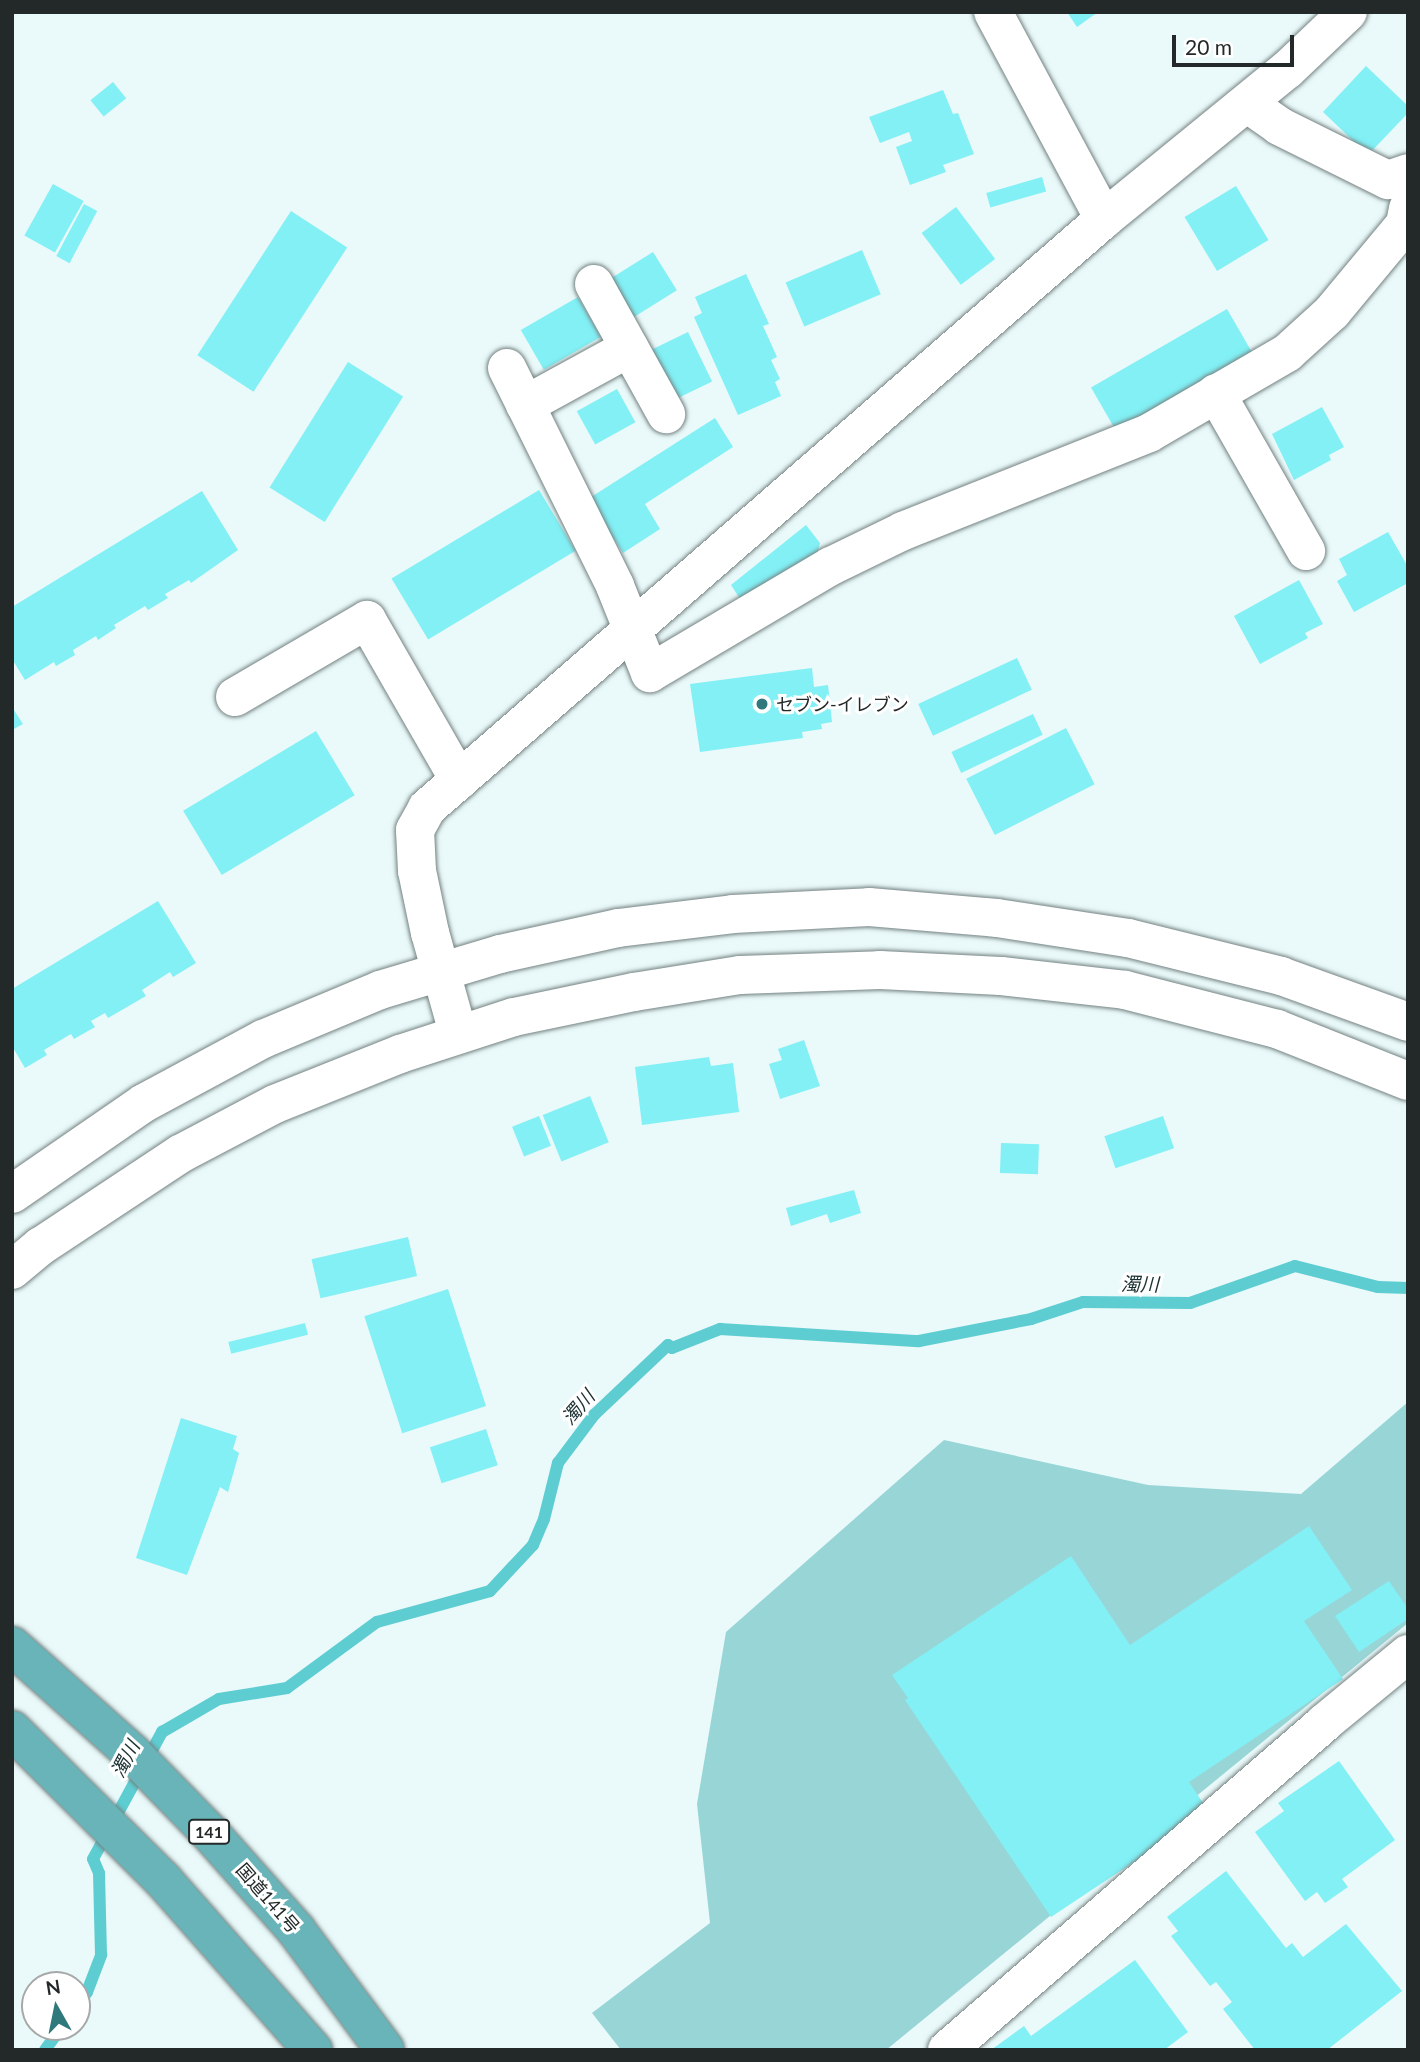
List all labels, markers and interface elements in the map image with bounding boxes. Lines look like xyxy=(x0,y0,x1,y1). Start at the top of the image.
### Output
scale bar xyxy=(1175,21,1298,65)
text: 20 m xyxy=(1185,34,1232,59)
place label: セブン-イレブン xyxy=(776,693,909,715)
marker: セブン-イレブン xyxy=(754,696,770,712)
water label: 濁川 xyxy=(1121,1272,1159,1296)
water label: 濁川 xyxy=(557,1385,599,1429)
water label: 濁川 xyxy=(106,1737,144,1781)
road number: 141 xyxy=(188,1820,230,1844)
street label: 国道141号 xyxy=(232,1859,304,1937)
north arrow xyxy=(21,1971,91,2041)
text: N xyxy=(44,1974,62,1999)

